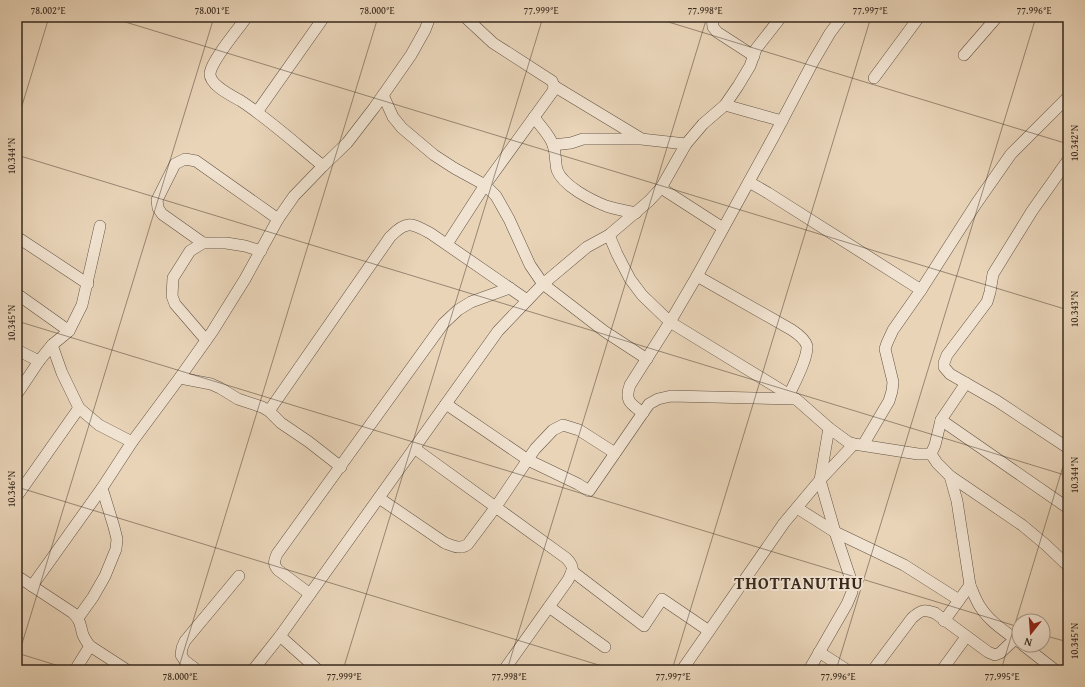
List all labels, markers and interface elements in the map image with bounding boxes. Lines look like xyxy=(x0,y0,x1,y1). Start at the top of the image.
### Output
text: 78.002°E xyxy=(30,3,66,18)
text: 78.001°E xyxy=(194,3,230,18)
text: 78.000°E xyxy=(359,3,395,18)
text: 77.999°E xyxy=(523,3,559,18)
text: 77.998°E xyxy=(687,3,723,18)
text: 77.997°E xyxy=(852,3,888,18)
text: 77.996°E xyxy=(1016,3,1052,18)
text: 10.342°N xyxy=(1067,124,1082,161)
text: 10.344°N xyxy=(4,137,19,174)
text: 10.343°N xyxy=(1067,290,1082,327)
text: 10.345°N xyxy=(4,304,19,341)
text: 10.344°N xyxy=(1067,456,1082,493)
text: 10.346°N xyxy=(4,470,19,507)
district label: THOTTANUTHU xyxy=(734,570,864,595)
north arrow xyxy=(1011,613,1051,653)
text: 10.345°N xyxy=(1067,622,1082,659)
text: N xyxy=(1022,634,1034,651)
text: 78.000°E xyxy=(162,669,198,684)
text: 77.999°E xyxy=(326,669,362,684)
text: 77.998°E xyxy=(491,669,527,684)
text: 77.997°E xyxy=(655,669,691,684)
text: 77.996°E xyxy=(820,669,856,684)
text: 77.995°E xyxy=(984,669,1020,684)

